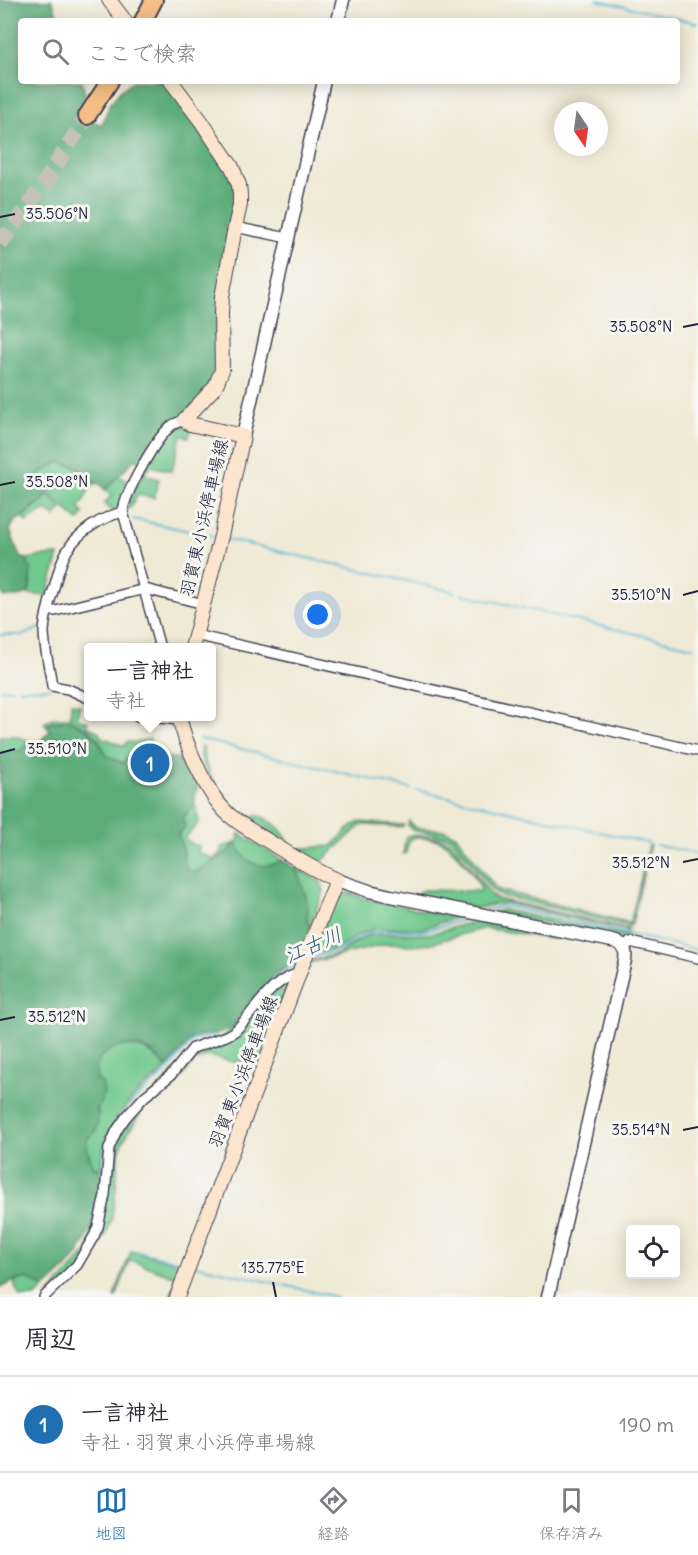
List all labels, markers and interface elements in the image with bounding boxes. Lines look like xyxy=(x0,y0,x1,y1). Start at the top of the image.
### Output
search box xyxy=(18,18,680,84)
icon: search xyxy=(39,35,72,68)
text: ここで検索 xyxy=(87,39,197,67)
north arrow xyxy=(554,102,608,156)
text: 35.506°N xyxy=(26,204,88,223)
text: 35.508°N xyxy=(610,317,672,336)
street label: 羽賀東小浜停車場線 xyxy=(174,436,233,599)
text: 35.508°N xyxy=(26,472,88,491)
text: 35.510°N xyxy=(611,585,671,604)
your location xyxy=(303,600,332,629)
popup xyxy=(84,643,216,721)
text: 一言神社 xyxy=(106,656,194,684)
text: 寺社 xyxy=(106,687,146,712)
text: 35.510°N xyxy=(27,739,87,758)
pin: 1 xyxy=(130,740,170,786)
text: 35.512°N xyxy=(612,853,670,872)
water label: 江古川 xyxy=(280,921,345,968)
street label: 羽賀東小浜停車場線 xyxy=(203,992,282,1152)
text: 35.512°N xyxy=(28,1007,86,1026)
text: 35.514°N xyxy=(612,1120,670,1139)
map controls xyxy=(626,1225,680,1279)
button: locate xyxy=(626,1225,680,1279)
text: 135.775°E xyxy=(241,1258,305,1277)
text: 周辺 xyxy=(24,1322,76,1355)
text: 一言神社 xyxy=(81,1398,169,1426)
text: 1 xyxy=(40,1412,47,1437)
text: 190 m xyxy=(619,1412,674,1437)
text: 寺社 · 羽賀東小浜停車場線 xyxy=(81,1429,315,1454)
tab: 地図 xyxy=(95,1484,128,1544)
tab: 経路 xyxy=(317,1484,350,1544)
tab: 保存済み xyxy=(539,1484,603,1544)

